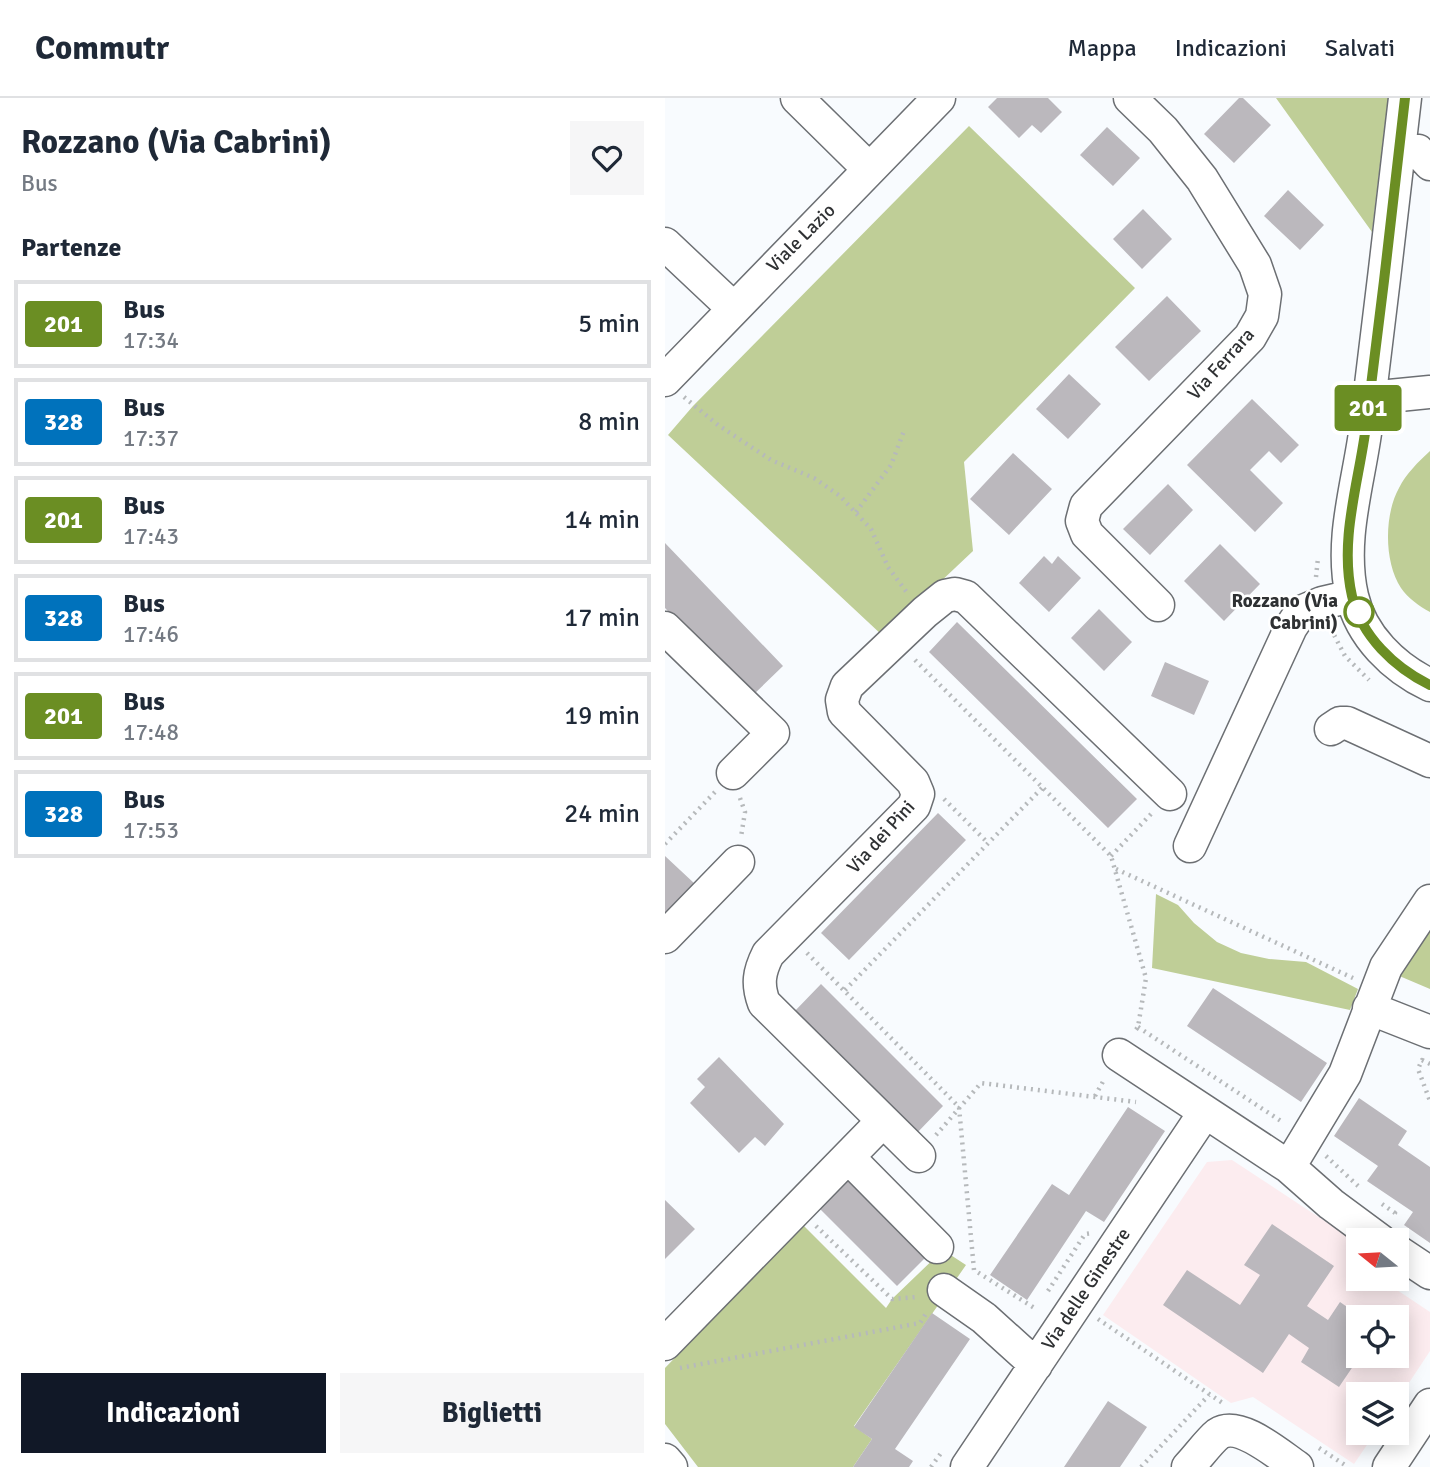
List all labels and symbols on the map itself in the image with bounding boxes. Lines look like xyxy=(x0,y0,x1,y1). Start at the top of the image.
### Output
street label: Viale Lazio xyxy=(762,198,841,277)
street label: Via Ferrara xyxy=(1182,323,1260,405)
line badge: 201 xyxy=(1328,385,1408,431)
place label: Rozzano (Via Cabrini) xyxy=(1231,589,1338,635)
marker: Rozzano (Via Cabrini) xyxy=(1344,597,1374,627)
street label: Via dei Pini xyxy=(842,795,920,879)
street label: Via delle Ginestre xyxy=(1036,1223,1136,1355)
north arrow xyxy=(1346,1228,1409,1292)

